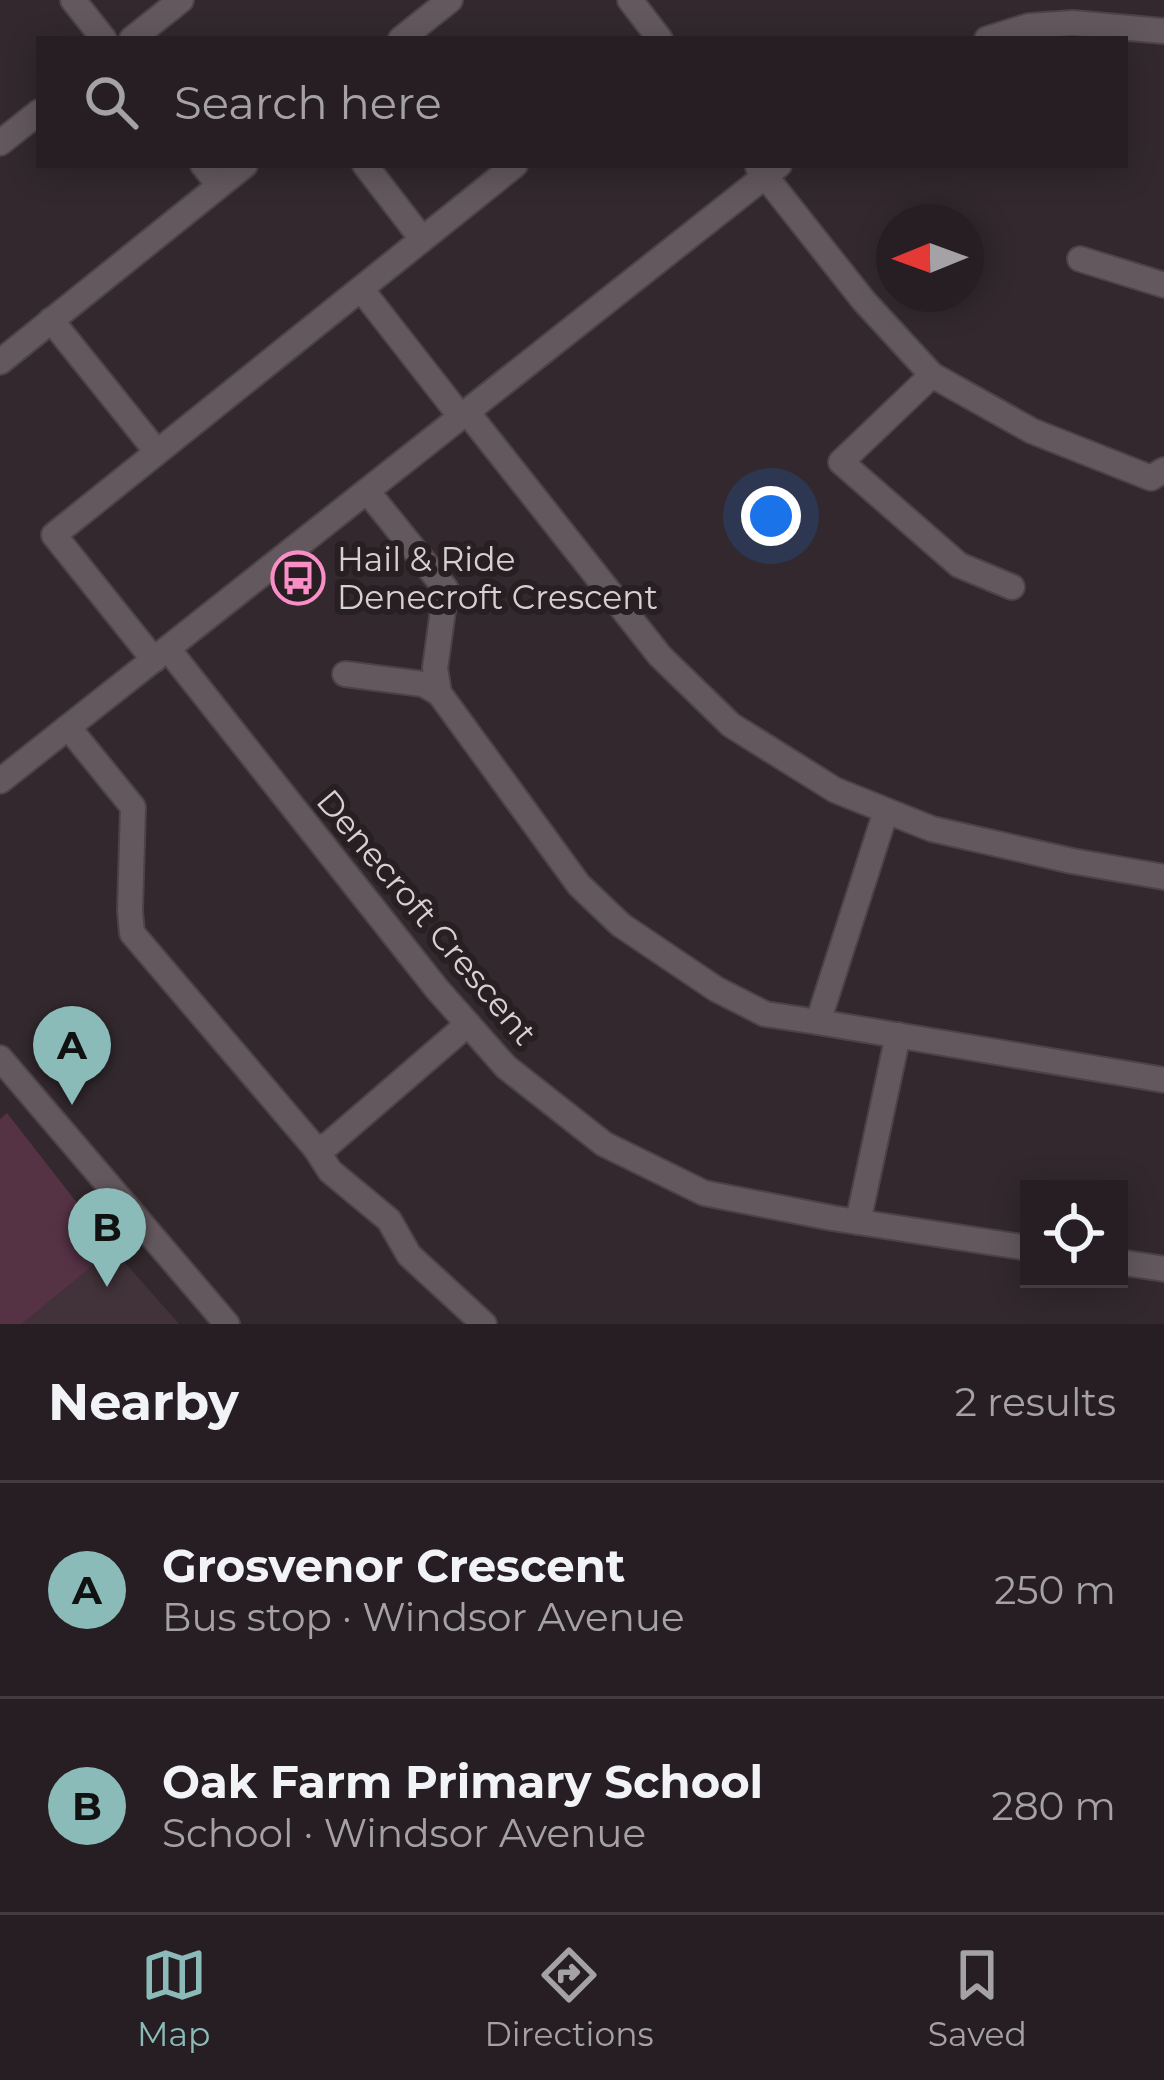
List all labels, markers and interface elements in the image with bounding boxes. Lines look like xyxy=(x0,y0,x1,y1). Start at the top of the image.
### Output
search box xyxy=(36,36,1128,168)
icon: search xyxy=(78,69,144,135)
text: Search here xyxy=(174,75,442,130)
north arrow xyxy=(876,204,984,312)
your location xyxy=(741,486,801,546)
place label: Hail & Ride Denecroft Crescent xyxy=(337,539,658,617)
bus stop icon: Hail & Ride Denecroft Crescent xyxy=(270,550,326,606)
street label: Denecroft Crescent xyxy=(309,781,545,1053)
pin: A xyxy=(33,1006,111,1105)
map controls xyxy=(1020,1180,1128,1288)
button: locate xyxy=(1020,1180,1128,1288)
pin: B xyxy=(68,1188,146,1287)
text: Nearby xyxy=(48,1371,239,1433)
text: 2 results xyxy=(955,1378,1116,1426)
text: Grosvenor Crescent xyxy=(162,1538,625,1593)
text: A xyxy=(72,1566,102,1614)
text: 250 m xyxy=(994,1566,1116,1614)
text: Bus stop · Windsor Avenue xyxy=(162,1593,685,1641)
text: Oak Farm Primary School xyxy=(162,1754,763,1809)
text: B xyxy=(72,1782,102,1830)
text: 280 m xyxy=(992,1782,1116,1830)
text: School · Windsor Avenue xyxy=(162,1809,646,1857)
tab: Map xyxy=(137,1942,210,2054)
tab: Directions xyxy=(485,1942,654,2054)
tab: Saved xyxy=(928,1942,1027,2054)

